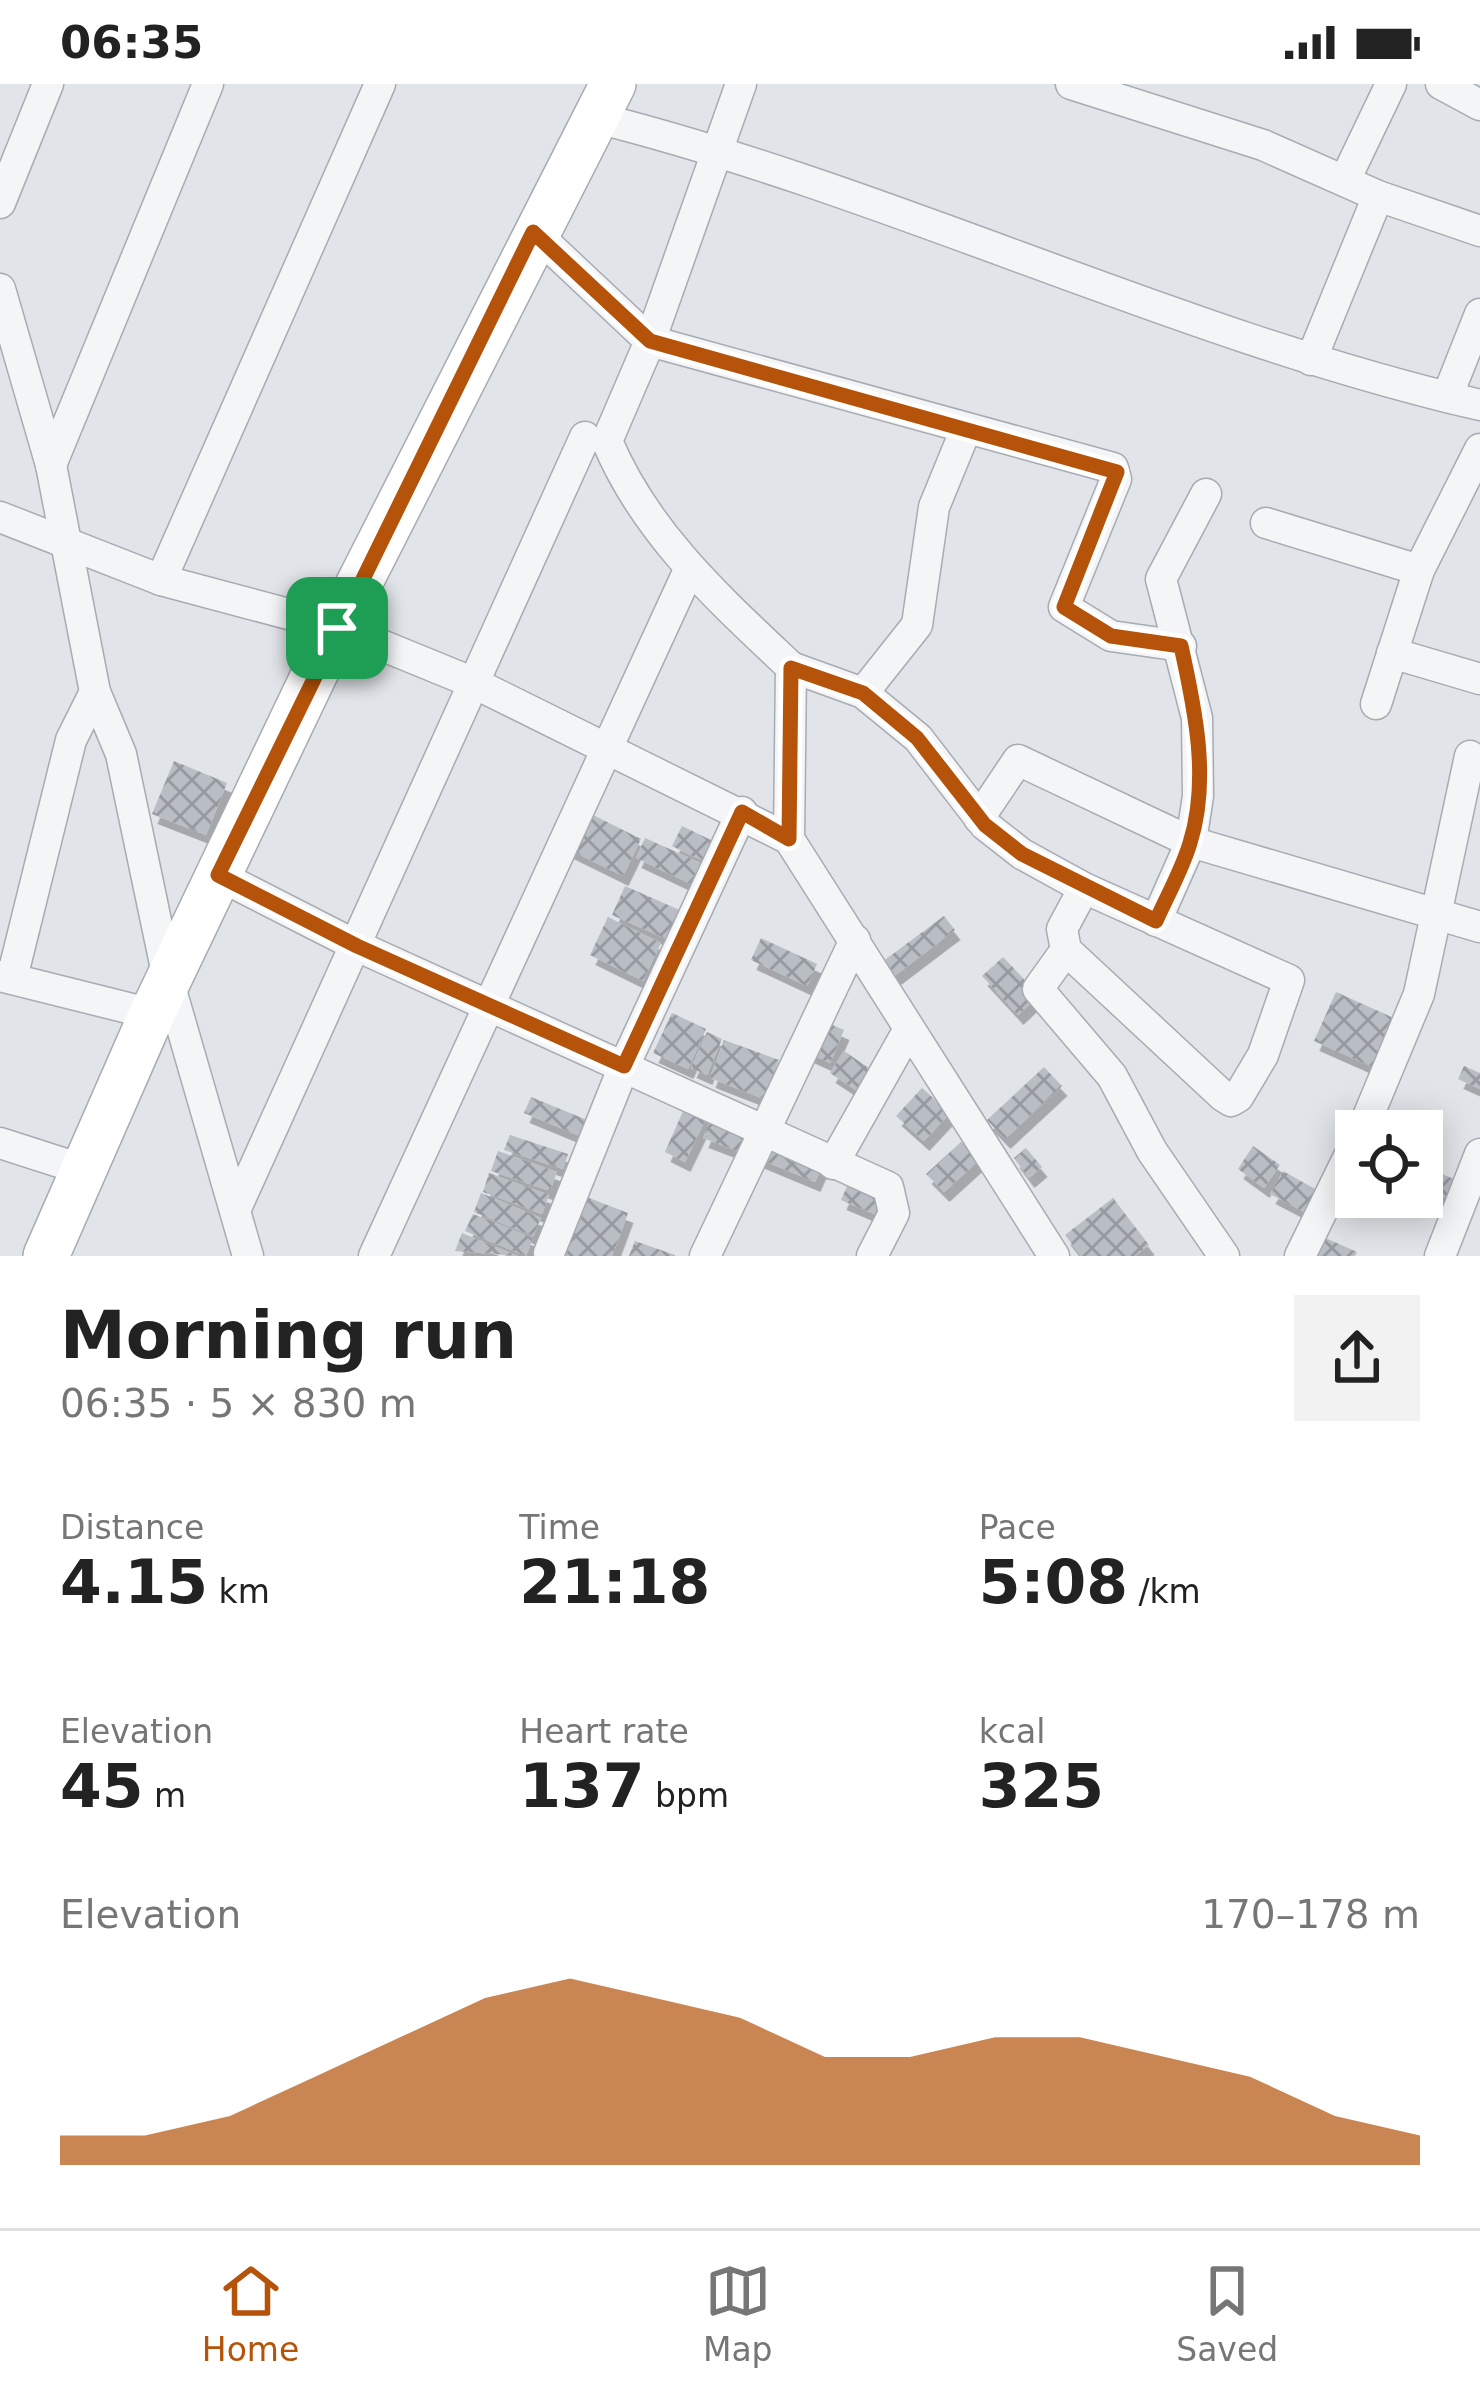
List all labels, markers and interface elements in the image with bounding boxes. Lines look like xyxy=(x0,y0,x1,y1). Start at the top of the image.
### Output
text: 06:35 xyxy=(60,16,203,69)
pin xyxy=(286,577,388,679)
icon: arrive xyxy=(304,595,370,661)
map controls xyxy=(1335,1110,1443,1218)
button: locate xyxy=(1335,1110,1443,1218)
button: share xyxy=(1294,1295,1420,1421)
text: Morning run xyxy=(60,1297,517,1374)
text: 06:35 · 5 × 830 m xyxy=(60,1381,417,1426)
text: Distance xyxy=(60,1508,204,1547)
text: Time xyxy=(519,1508,600,1547)
text: Pace xyxy=(979,1508,1056,1547)
text: 4.15 xyxy=(60,1547,208,1617)
text: 21:18 xyxy=(519,1547,710,1617)
text: 5:08 xyxy=(979,1547,1128,1617)
text: km xyxy=(208,1572,270,1611)
text: /km xyxy=(1128,1572,1201,1611)
text: Elevation xyxy=(60,1712,213,1751)
text: Heart rate xyxy=(519,1712,689,1751)
text: kcal xyxy=(979,1712,1045,1751)
text: 45 xyxy=(60,1751,144,1821)
text: 137 xyxy=(519,1751,645,1821)
text: 325 xyxy=(979,1751,1104,1821)
text: m xyxy=(144,1776,186,1815)
text: bpm xyxy=(645,1776,729,1815)
text: Elevation xyxy=(60,1892,241,1937)
text: 170–178 m xyxy=(1201,1892,1420,1937)
tab: Home xyxy=(202,2258,299,2369)
tab: Map xyxy=(703,2258,773,2369)
tab: Saved xyxy=(1176,2258,1278,2369)

